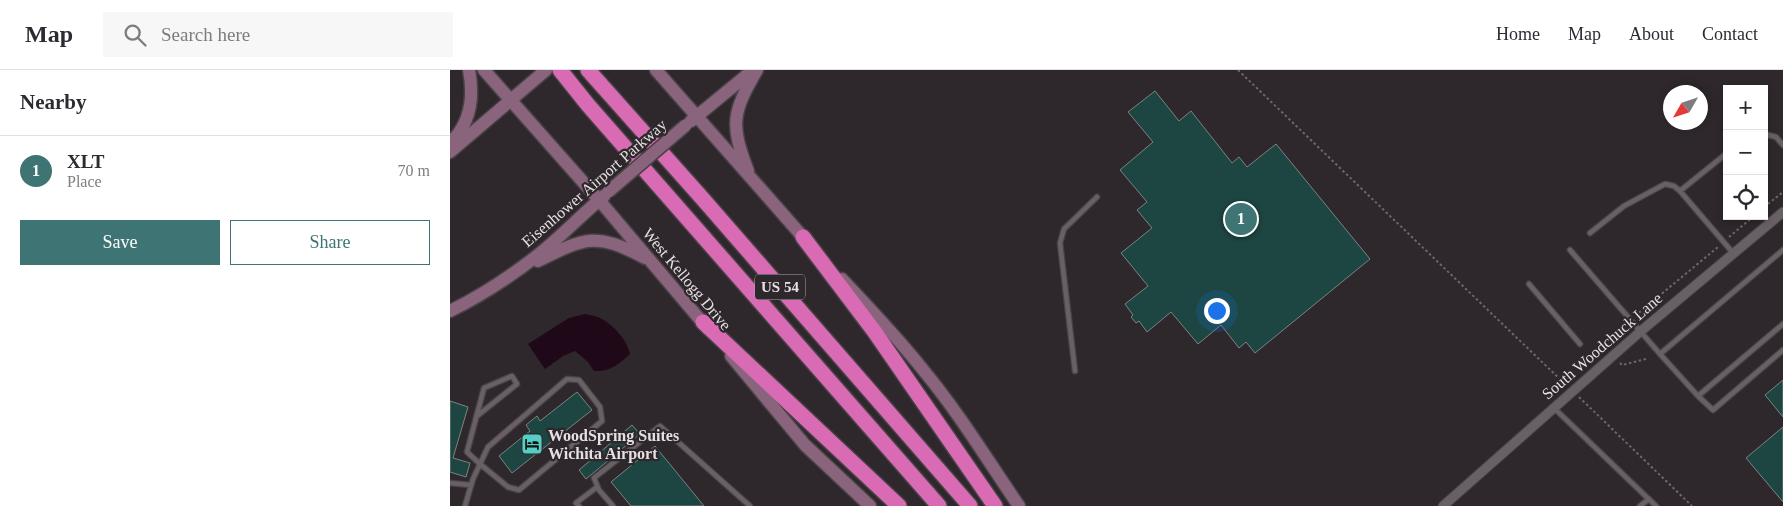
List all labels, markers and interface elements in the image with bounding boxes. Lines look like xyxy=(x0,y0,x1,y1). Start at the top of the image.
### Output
search box xyxy=(103,12,453,57)
text: Map xyxy=(25,21,73,47)
icon: search xyxy=(121,21,149,49)
text: Search here xyxy=(161,24,250,45)
text: Home xyxy=(1496,24,1540,44)
text: Map xyxy=(1568,24,1601,44)
text: About xyxy=(1629,24,1674,44)
text: Contact xyxy=(1702,24,1758,44)
north arrow xyxy=(1663,85,1708,130)
map controls xyxy=(1723,85,1768,220)
button: + xyxy=(1723,85,1768,130)
text: Nearby xyxy=(20,90,87,114)
street label: Eisenhower Airport Parkway xyxy=(518,116,670,251)
button: − xyxy=(1723,130,1768,175)
text: XLT xyxy=(67,151,104,172)
text: 1 xyxy=(32,162,40,179)
text: 70 m xyxy=(398,162,430,179)
text: Place xyxy=(67,173,102,190)
button: locate xyxy=(1723,175,1768,220)
pin: 1 xyxy=(1225,200,1257,238)
button: Save xyxy=(20,220,220,265)
button: Share xyxy=(230,220,430,265)
street label: West Kellogg Drive xyxy=(639,225,735,334)
road number: US 54 xyxy=(755,274,805,300)
street label: South Woodchuck Lane xyxy=(1539,289,1665,403)
your location xyxy=(1204,298,1230,324)
place label: WoodSpring Suites Wichita Airport xyxy=(548,427,679,463)
hotel icon: WoodSpring Suites Wichita Airport xyxy=(520,432,544,456)

